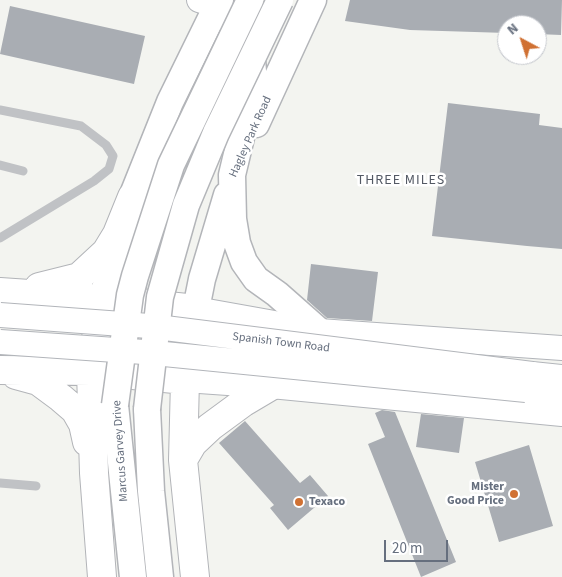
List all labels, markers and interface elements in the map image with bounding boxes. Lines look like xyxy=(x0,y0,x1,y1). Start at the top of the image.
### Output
north arrow xyxy=(497,15,547,65)
text: N xyxy=(503,19,523,40)
street label: Hagley Park Road xyxy=(227,94,275,180)
district label: THREE MILES xyxy=(355,173,447,189)
street label: Spanish Town Road xyxy=(232,330,330,356)
street label: Marcus Garvey Drive xyxy=(110,400,132,502)
place label: Mister Good Price xyxy=(447,480,504,508)
marker: Mister Good Price xyxy=(508,488,520,500)
place label: Texaco xyxy=(309,495,345,509)
marker: Texaco xyxy=(293,496,305,508)
scale bar xyxy=(387,530,451,562)
text: 20 m xyxy=(392,538,422,559)

